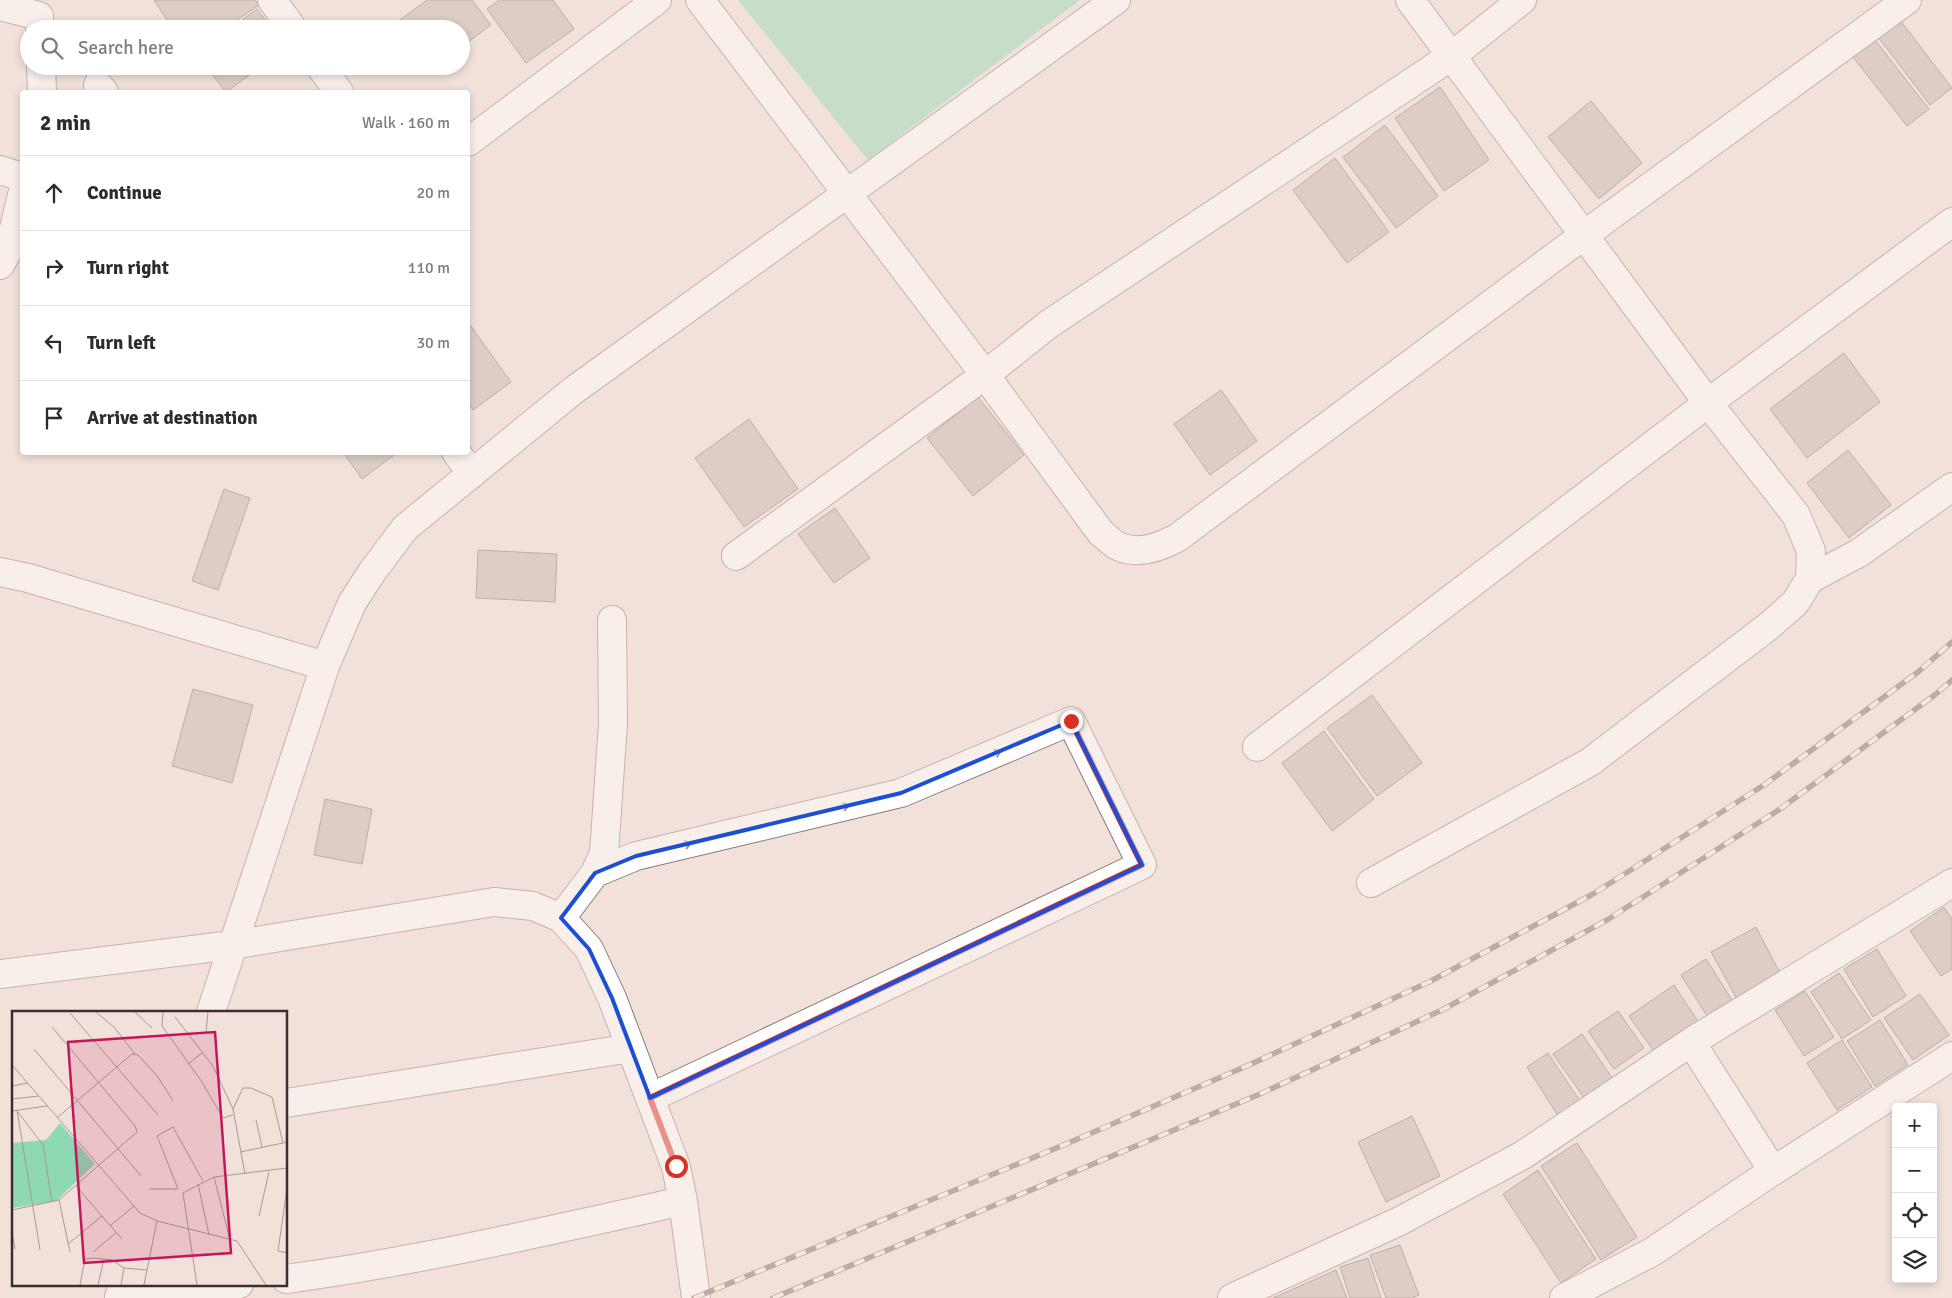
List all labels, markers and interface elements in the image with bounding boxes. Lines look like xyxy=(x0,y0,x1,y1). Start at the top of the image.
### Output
search box xyxy=(20,20,470,75)
icon: search xyxy=(38,34,66,62)
text: Search here xyxy=(78,36,174,60)
text: 2 min xyxy=(40,110,91,136)
text: Walk · 160 m xyxy=(362,113,450,133)
icon: ahead xyxy=(40,179,68,207)
text: Continue xyxy=(87,181,162,205)
text: 20 m xyxy=(416,183,450,203)
icon: right xyxy=(40,254,68,282)
text: Turn right xyxy=(87,256,169,280)
text: 110 m xyxy=(408,258,450,278)
icon: left xyxy=(40,329,68,357)
text: Turn left xyxy=(87,331,156,355)
text: 30 m xyxy=(416,333,450,353)
icon: arrive xyxy=(40,404,68,432)
text: Arrive at destination xyxy=(87,406,258,430)
route end xyxy=(1060,710,1083,733)
one-way arrow xyxy=(986,748,1001,758)
one-way arrow xyxy=(833,802,849,812)
one-way arrow xyxy=(675,840,691,849)
inset map xyxy=(12,1011,288,1286)
map controls xyxy=(1892,1103,1937,1283)
button: + xyxy=(1892,1103,1937,1148)
button: − xyxy=(1892,1148,1937,1193)
route start xyxy=(665,1155,688,1178)
button: locate xyxy=(1892,1193,1937,1238)
button: layers xyxy=(1892,1238,1937,1283)

